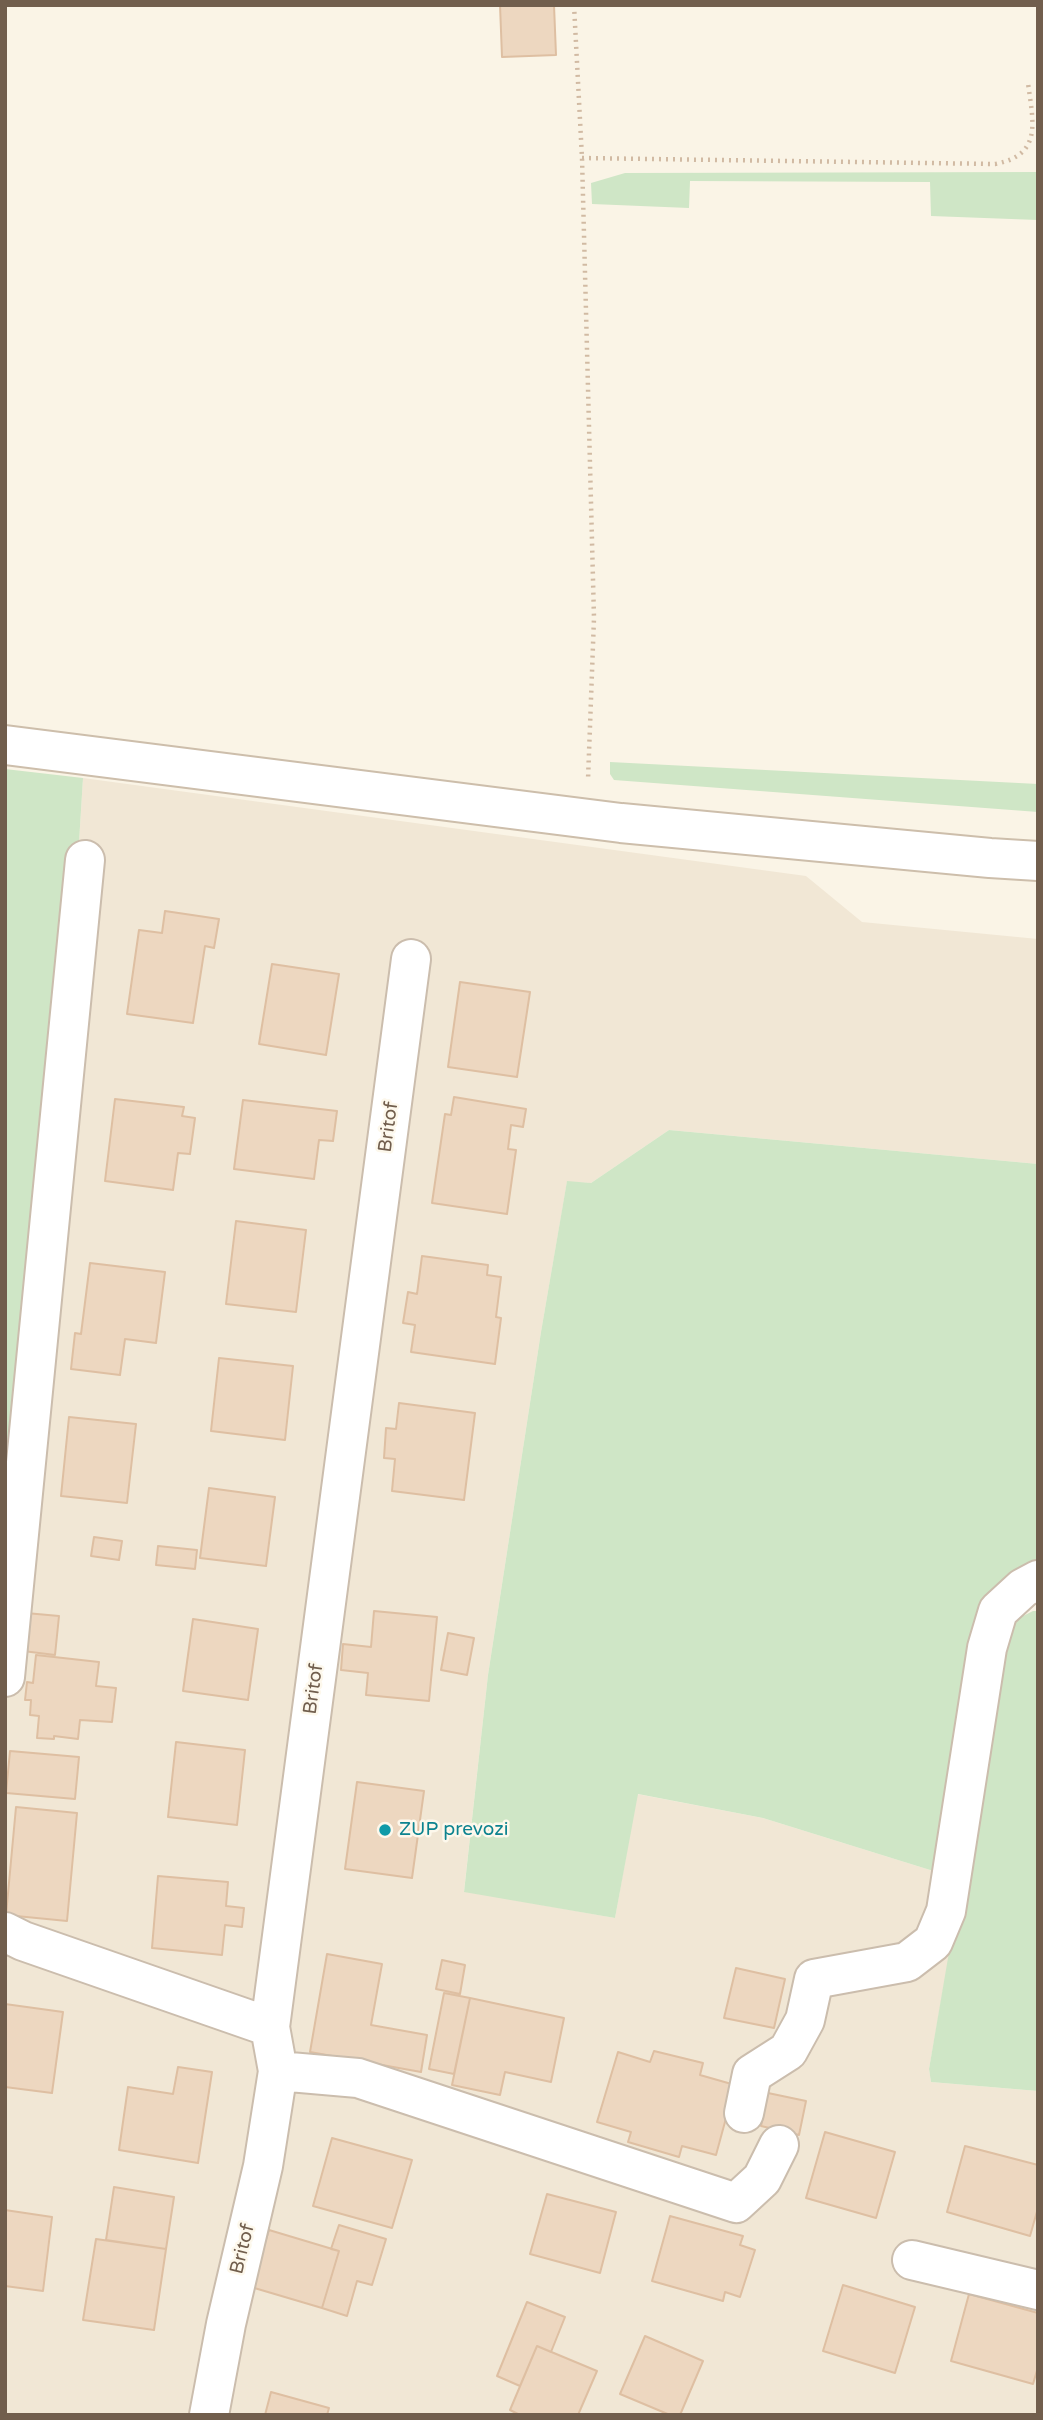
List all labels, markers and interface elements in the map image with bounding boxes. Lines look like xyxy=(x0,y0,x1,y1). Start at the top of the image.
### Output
street label: Britof xyxy=(374,1100,404,1154)
street label: Britof xyxy=(299,1662,329,1716)
place label: ZUP prevozi xyxy=(399,1819,509,1841)
marker: ZUP prevozi xyxy=(377,1822,393,1838)
street label: Britof xyxy=(226,2222,260,2276)

